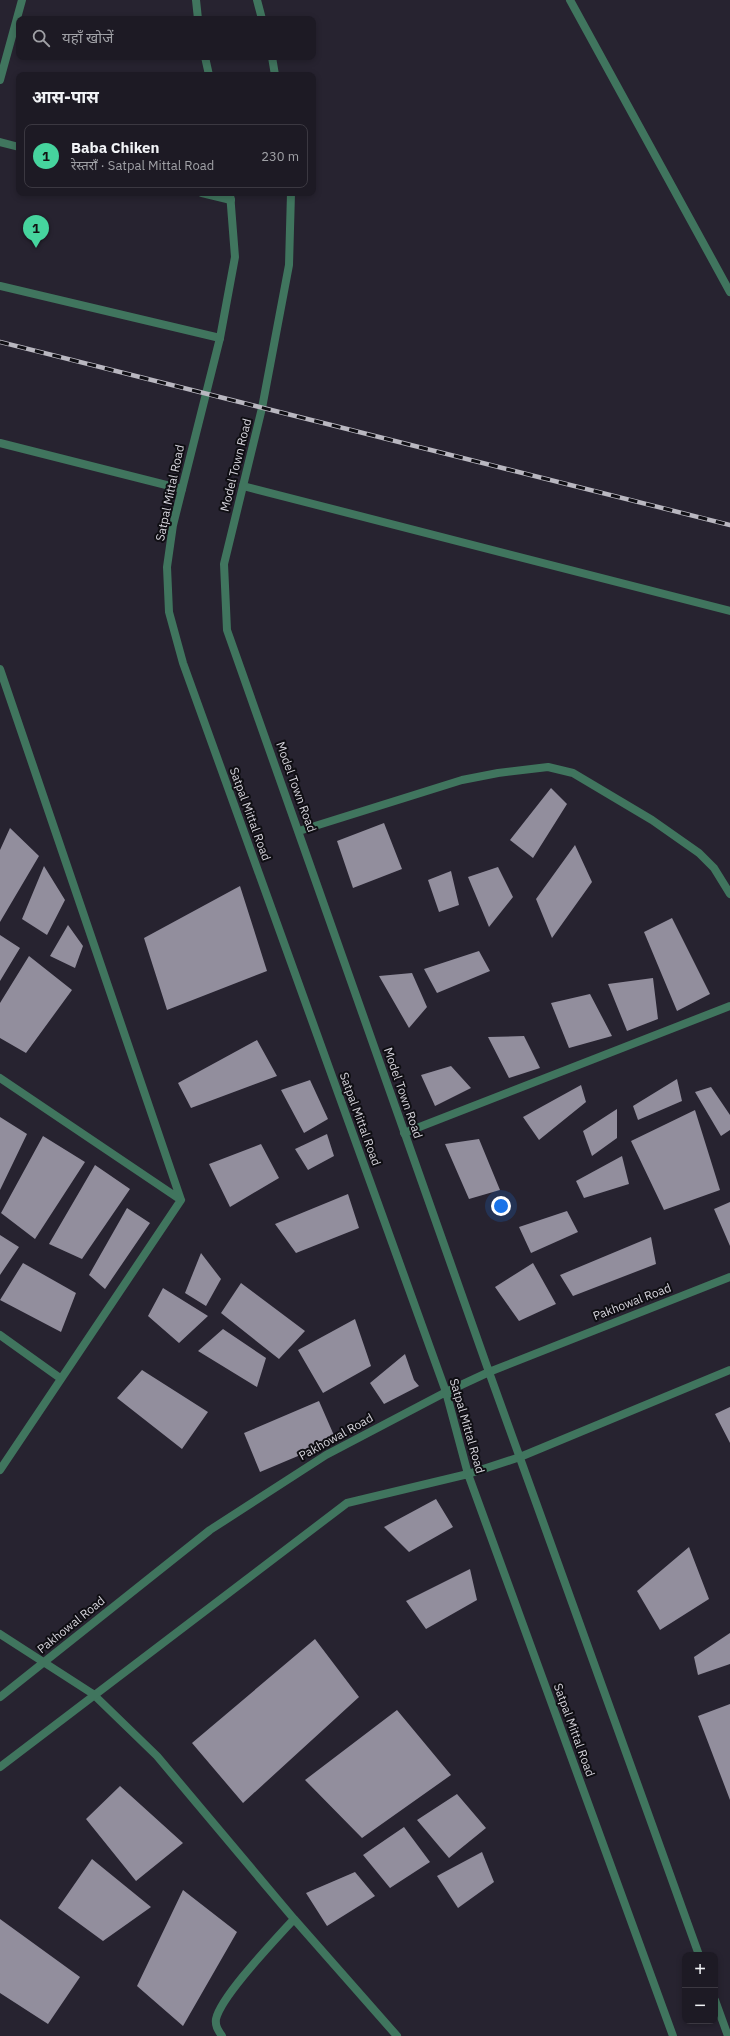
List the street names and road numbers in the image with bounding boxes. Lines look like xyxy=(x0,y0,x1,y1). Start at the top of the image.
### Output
street label: Model Town Road xyxy=(217,417,254,513)
street label: Satpal Mittal Road xyxy=(152,443,187,542)
street label: Model Town Road xyxy=(273,739,320,834)
street label: Satpal Mittal Road xyxy=(227,765,274,863)
street label: Model Town Road xyxy=(381,1045,426,1140)
street label: Satpal Mittal Road xyxy=(337,1070,384,1168)
street label: Pakhowal Road xyxy=(591,1280,673,1323)
street label: Satpal Mittal Road xyxy=(447,1377,488,1475)
street label: Pakhowal Road xyxy=(296,1410,375,1463)
street label: Pakhowal Road xyxy=(34,1593,107,1656)
street label: Satpal Mittal Road xyxy=(551,1681,598,1779)

